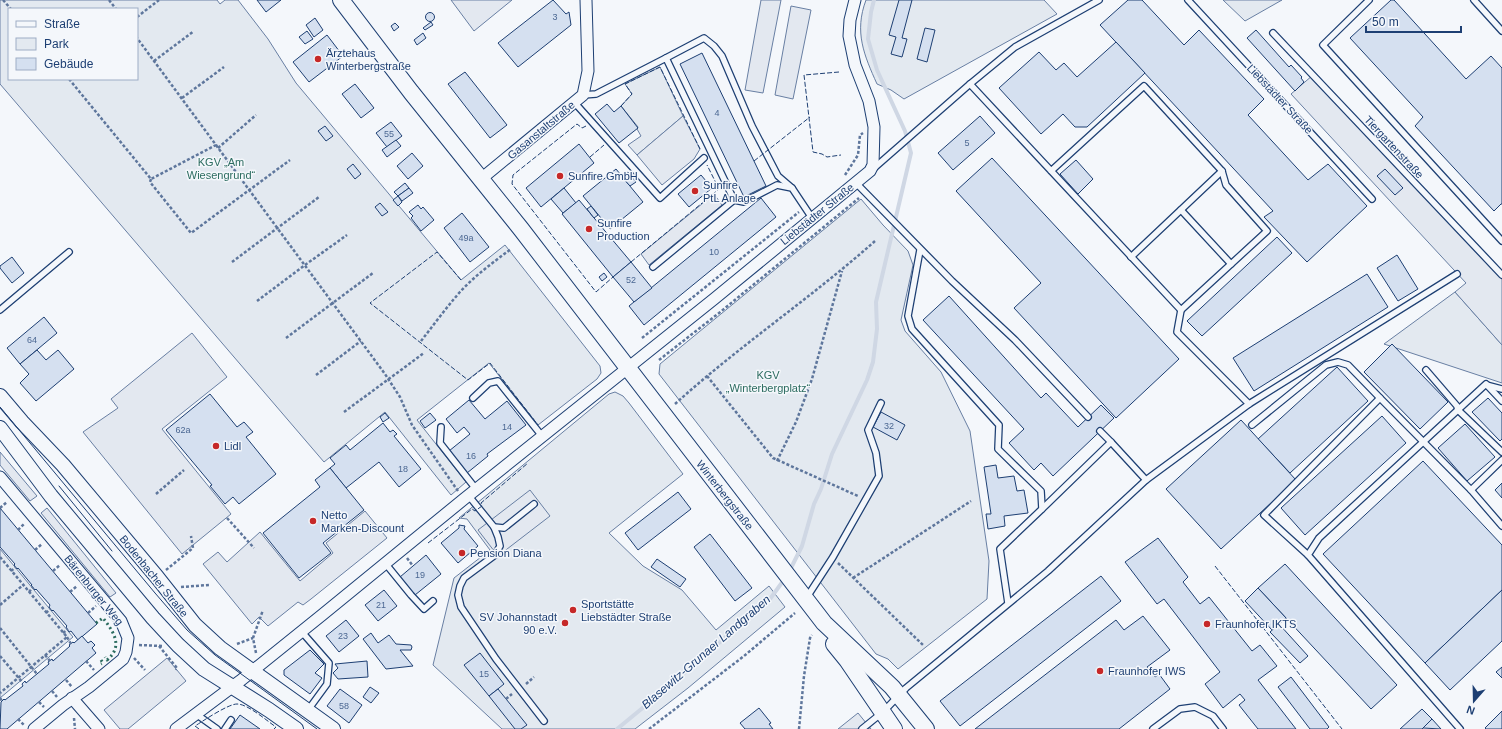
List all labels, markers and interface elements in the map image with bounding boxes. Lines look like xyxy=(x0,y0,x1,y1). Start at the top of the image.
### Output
legend xyxy=(8,8,138,80)
scale bar xyxy=(1366,8,1461,34)
house number: 3 xyxy=(552,12,558,22)
text: 50 m xyxy=(1372,15,1399,29)
text: Straße xyxy=(44,17,80,31)
text: Park xyxy=(44,37,70,51)
place label: Ärztehaus Winterbergstraße xyxy=(326,47,411,72)
marker: Ärztehaus Winterbergstraße xyxy=(313,54,323,64)
text: Gebäude xyxy=(44,57,94,71)
street label: Liebstädter Straße xyxy=(1245,62,1315,136)
street label: Gasanstaltstraße xyxy=(505,98,577,162)
house number: 4 xyxy=(714,108,720,118)
street label: Tiergartenstraße xyxy=(1362,113,1426,181)
house number: 55 xyxy=(384,129,394,139)
house number: 5 xyxy=(964,138,970,148)
park label: KGV „Am Wiesengrund“ xyxy=(187,156,256,181)
place label: Sunfire GmbH xyxy=(568,170,638,182)
marker: Sunfire GmbH xyxy=(555,171,565,181)
place label: Sunfire PtL Anlage xyxy=(703,179,756,204)
street label: Liebstädter Straße xyxy=(778,181,856,247)
marker: Sunfire PtL Anlage xyxy=(690,186,700,196)
place label: Sunfire Production xyxy=(597,217,650,242)
marker: Sunfire Production xyxy=(584,224,594,234)
house number: 49a xyxy=(458,233,474,243)
house number: 10 xyxy=(709,247,719,257)
house number: 52 xyxy=(626,275,636,285)
house number: 64 xyxy=(27,335,37,345)
park label: KGV „Winterbergplatz“ xyxy=(726,369,811,394)
house number: 32 xyxy=(884,421,894,431)
house number: 14 xyxy=(502,422,512,432)
house number: 62a xyxy=(175,425,191,435)
place label: Lidl xyxy=(224,440,241,452)
marker: Lidl xyxy=(211,441,221,451)
house number: 16 xyxy=(466,451,476,461)
street label: Winterbergstraße xyxy=(694,458,756,532)
house number: 18 xyxy=(398,464,408,474)
place label: Netto Marken-Discount xyxy=(321,509,404,534)
marker: Netto Marken-Discount xyxy=(308,516,318,526)
street label: Bodenbacher Straße xyxy=(117,533,191,619)
place label: Pension Diana xyxy=(470,547,542,559)
marker: Pension Diana xyxy=(457,548,467,558)
street label: Bärenburger Weg xyxy=(62,553,126,627)
house number: 19 xyxy=(415,570,425,580)
water label: Blasewitz‐Grunaer Landgraben xyxy=(639,592,774,712)
place label: Sportstätte Liebstädter Straße xyxy=(581,598,672,623)
house number: 21 xyxy=(376,600,386,610)
marker: Sportstätte Liebstädter Straße xyxy=(568,605,578,615)
place label: SV Johannstadt 90 e.V. xyxy=(479,611,557,636)
marker: SV Johannstadt 90 e.V. xyxy=(560,618,570,628)
place label: Fraunhofer IKTS xyxy=(1215,618,1296,630)
marker: Fraunhofer IKTS xyxy=(1202,619,1212,629)
house number: 23 xyxy=(338,631,348,641)
place label: Fraunhofer IWS xyxy=(1108,665,1186,677)
marker: Fraunhofer IWS xyxy=(1095,666,1105,676)
house number: 15 xyxy=(479,669,489,679)
north arrow xyxy=(1454,681,1494,721)
house number: 58 xyxy=(339,701,349,711)
text: N xyxy=(1465,703,1476,717)

